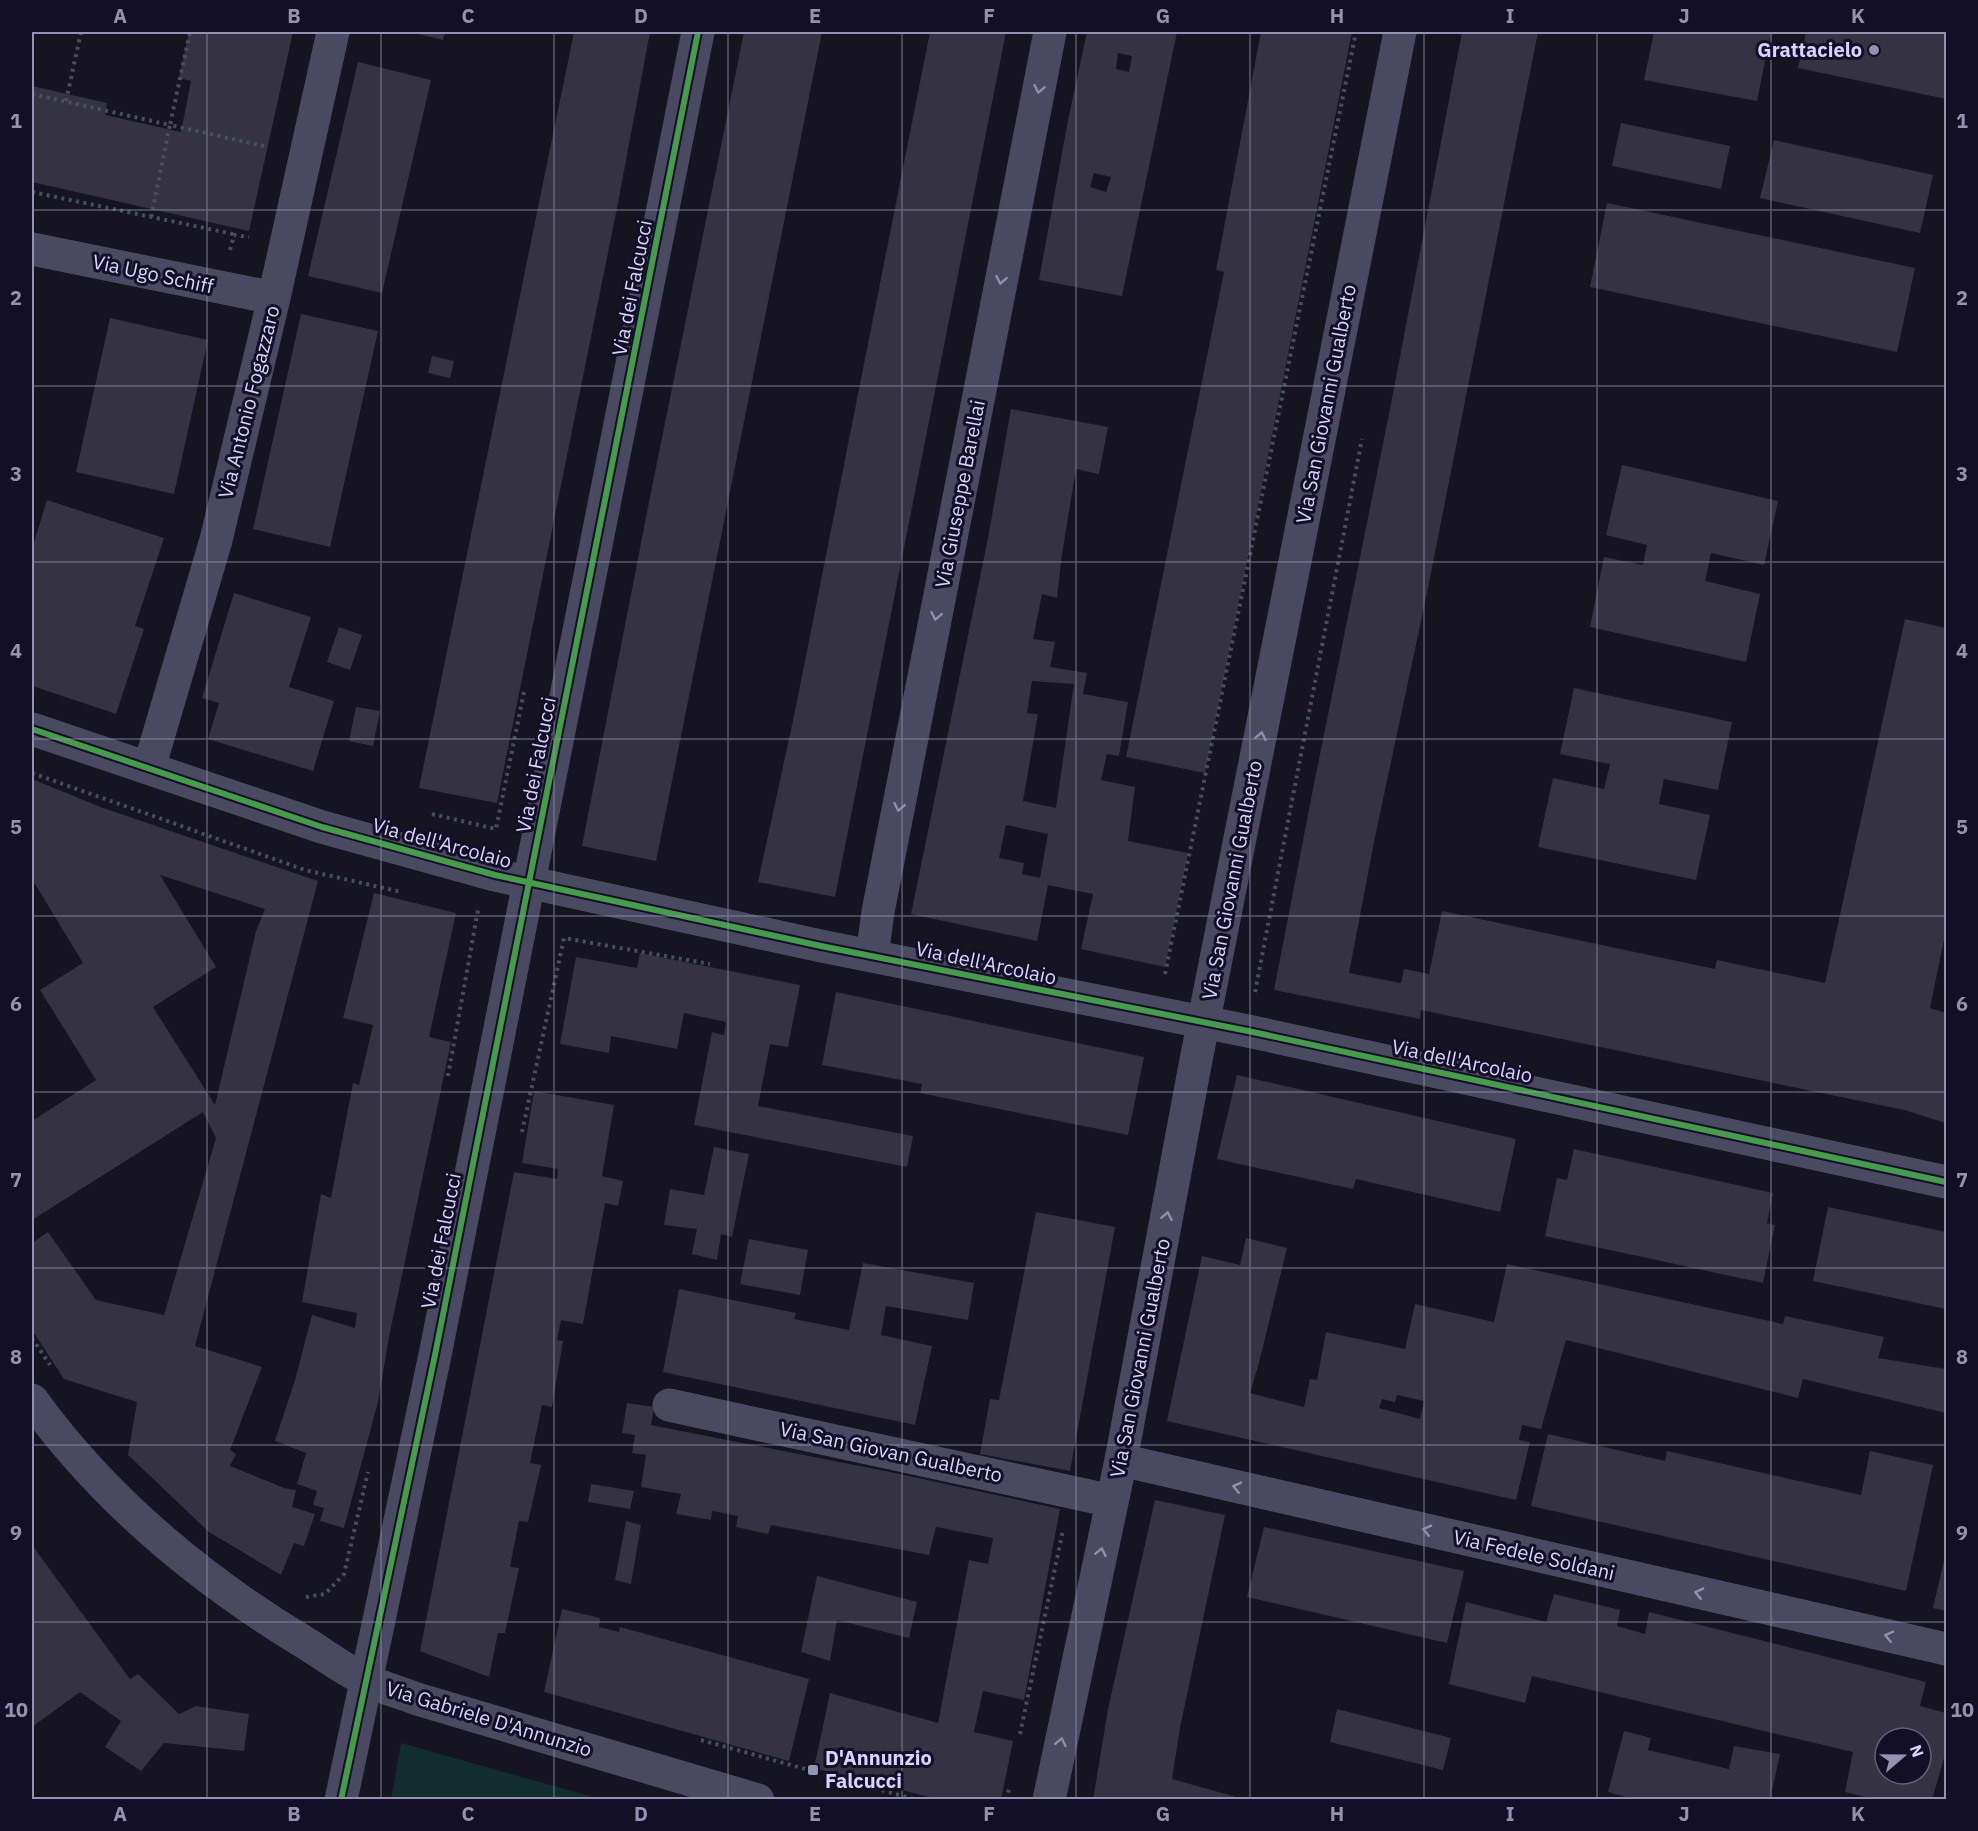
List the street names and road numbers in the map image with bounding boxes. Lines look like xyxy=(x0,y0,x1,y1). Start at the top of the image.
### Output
street label: Via dei Falcucci xyxy=(605,218,658,358)
street label: Via Ugo Schiff xyxy=(90,247,217,300)
street label: Via San Giovanni Gualberto xyxy=(1289,282,1362,526)
street label: Via Antonio Fogazzaro xyxy=(211,303,286,501)
street label: Via Giuseppe Barellai xyxy=(928,398,991,590)
street label: Via dei Falcucci xyxy=(509,695,562,835)
street label: Via San Giovanni Gualberto xyxy=(1195,758,1268,1002)
street label: Via dell'Arcolaio xyxy=(369,811,515,874)
street label: Via dell'Arcolaio xyxy=(913,934,1059,991)
street label: Via dell'Arcolaio xyxy=(1389,1032,1535,1089)
street label: Via dei Falcucci xyxy=(414,1171,467,1311)
street label: Via San Giovanni Gualberto xyxy=(1103,1236,1176,1480)
street label: Via San Giovan Gualberto xyxy=(777,1415,1005,1488)
street label: Via Fedele Soldani xyxy=(1451,1523,1617,1586)
street label: Via Gabriele D'Annunzio xyxy=(383,1674,595,1763)

